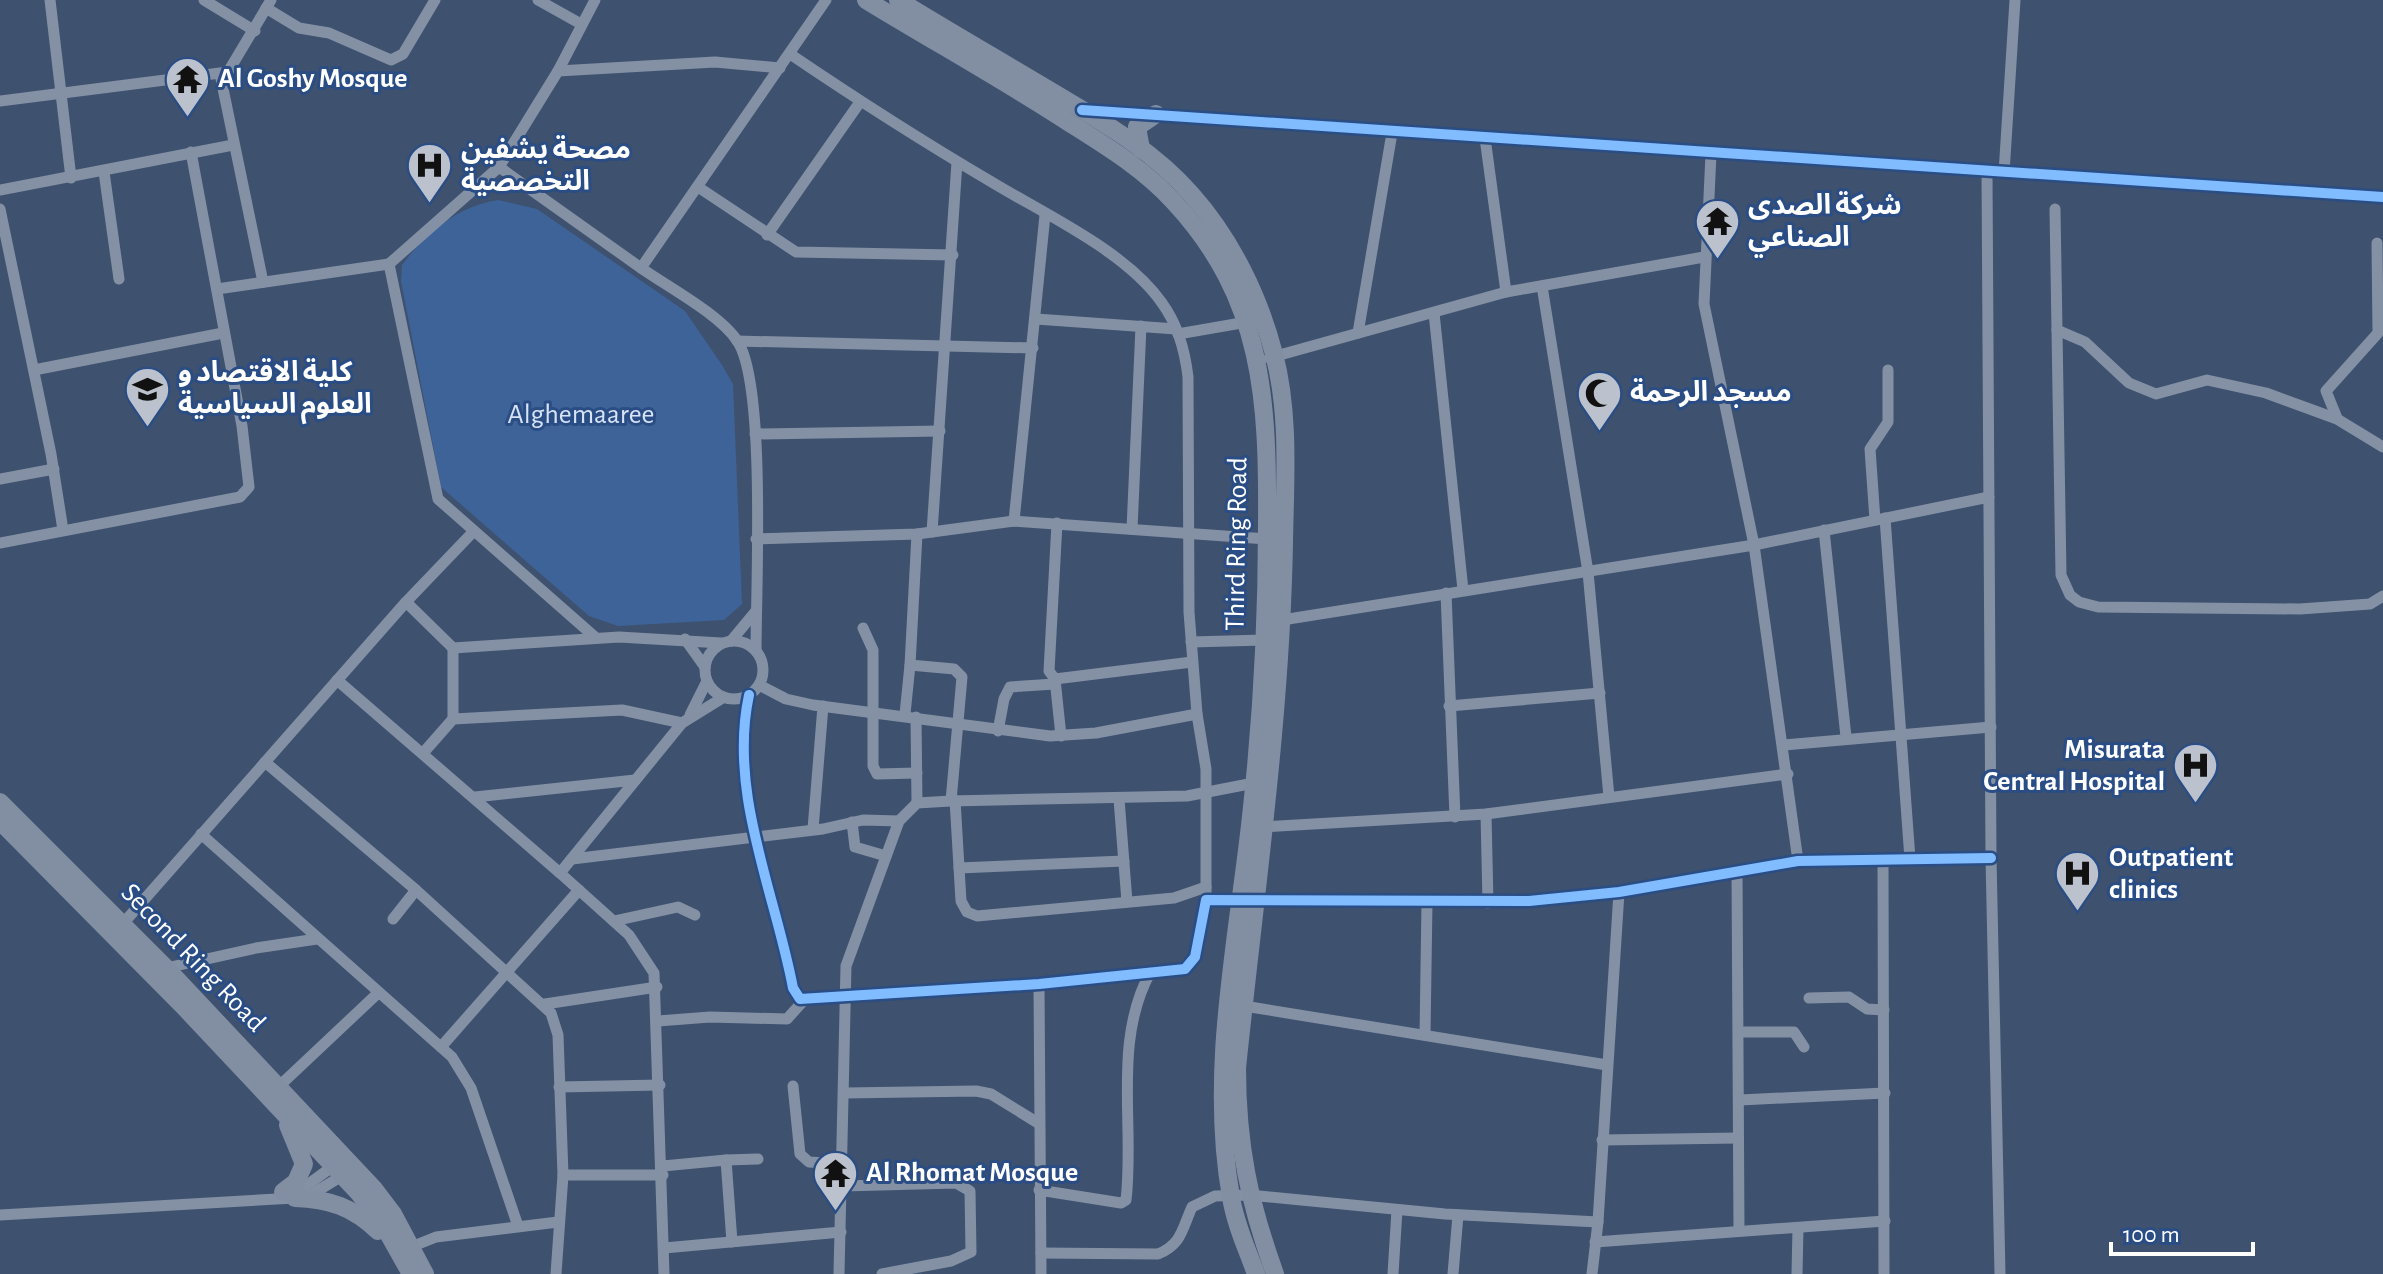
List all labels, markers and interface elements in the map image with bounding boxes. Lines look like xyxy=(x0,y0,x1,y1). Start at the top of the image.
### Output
temple icon: Al Goshy Mosque xyxy=(163,55,211,118)
place label: Al Goshy Mosque xyxy=(218,65,408,93)
place label: مصحة يشفين التخصصية xyxy=(461,135,631,196)
hospital icon: مصحة يشفين التخصصية xyxy=(406,142,454,205)
place label: شركة الصدى الصناعي xyxy=(1748,191,1902,258)
temple icon: شركة الصدى الصناعي xyxy=(1693,198,1741,261)
place label: كلية الاقتصاد و العلوم السياسية xyxy=(178,358,372,425)
school or university icon: كلية الاقتصاد و العلوم السياسية xyxy=(123,365,171,428)
mosque icon: مسجد الرحمة xyxy=(1575,369,1623,432)
place label: مسجد الرحمة xyxy=(1630,378,1791,408)
park label: Alghemaaree xyxy=(507,401,655,429)
street label: Third Ring Road xyxy=(1221,457,1253,631)
place label: Misurata Central Hospital xyxy=(1983,736,2165,796)
hospital icon: Misurata Central Hospital xyxy=(2172,742,2220,805)
place label: Outpatient clinics xyxy=(2109,844,2234,904)
hospital icon: Outpatient clinics xyxy=(2054,850,2102,913)
street label: Second Ring Road xyxy=(116,878,270,1038)
temple icon: Al Rhomat Mosque xyxy=(811,1149,859,1212)
place label: Al Rhomat Mosque xyxy=(866,1159,1078,1187)
scale bar xyxy=(2111,1206,2253,1256)
text: 100 m xyxy=(2123,1223,2180,1247)

